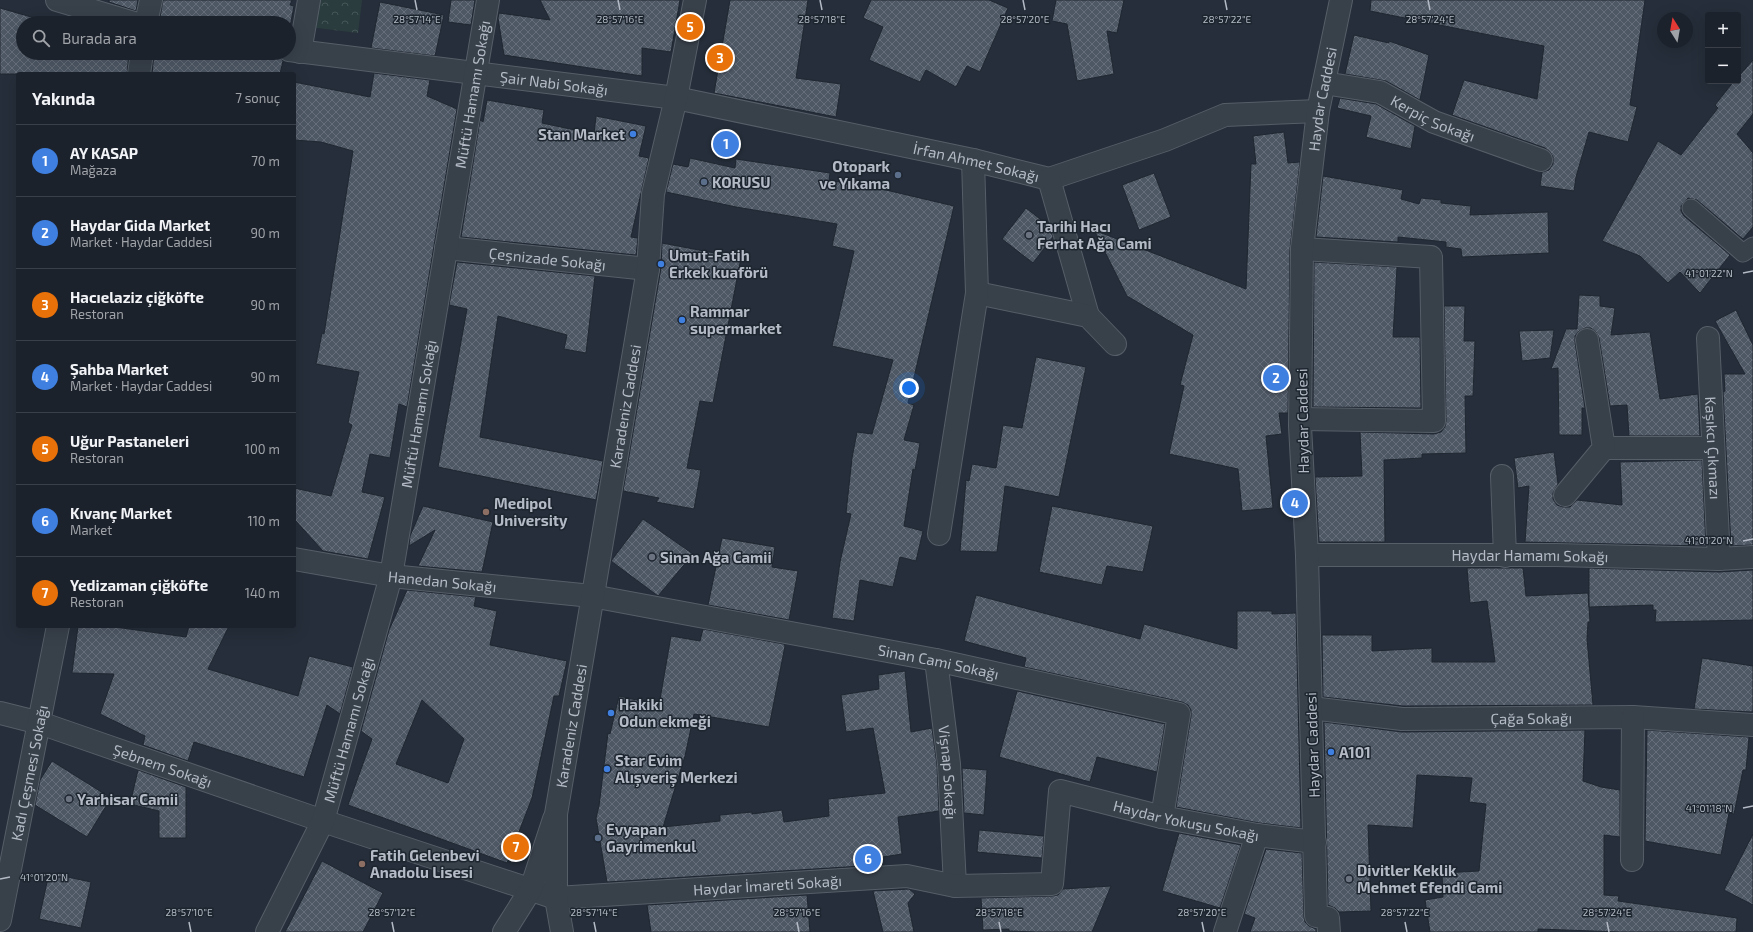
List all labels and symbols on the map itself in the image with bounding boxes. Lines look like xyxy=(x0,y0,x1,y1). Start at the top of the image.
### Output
pin: 5 xyxy=(677,12,703,42)
north arrow xyxy=(1657,12,1693,48)
text: 28°57'14"E xyxy=(393,13,441,25)
text: 28°57'16"E xyxy=(597,13,644,25)
text: 28°57'18"E xyxy=(798,13,846,25)
text: 28°57'20"E xyxy=(1001,13,1050,25)
text: 28°57'22"E xyxy=(1203,13,1252,25)
text: 28°57'24"E xyxy=(1406,13,1455,25)
street label: Müftü Hamamı Sokağı xyxy=(451,19,493,170)
pin: 3 xyxy=(707,43,733,73)
street label: Haydar Caddesi xyxy=(1304,45,1340,152)
street label: Şair Nabi Sokağı xyxy=(499,67,609,99)
street label: Kerpiç Sokağı xyxy=(1388,91,1477,145)
place label: Stan Market xyxy=(538,125,625,143)
marker: Stan Market xyxy=(628,129,638,139)
pin: 1 xyxy=(713,129,739,159)
street label: İrfan Ahmet Sokağı xyxy=(912,139,1041,185)
place label: Otopark ve Yıkama xyxy=(819,157,891,192)
marker: Otopark ve Yıkama xyxy=(893,170,903,180)
place label: KORUSU xyxy=(712,173,771,191)
marker: KORUSU xyxy=(699,177,709,187)
place label: Tarihi Hacı Ferhat Ağa Cami xyxy=(1037,217,1152,252)
marker: Tarihi Hacı Ferhat Ağa Cami xyxy=(1024,230,1034,240)
street label: Çeşnizade Sokağı xyxy=(488,244,607,274)
place label: Umut-Fatih Erkek kuaförü xyxy=(669,246,768,281)
marker: Umut-Fatih Erkek kuaförü xyxy=(656,259,666,269)
text: 41°01'22"N xyxy=(1685,267,1733,279)
place label: Rammar supermarket xyxy=(690,302,782,337)
marker: Rammar supermarket xyxy=(677,315,687,325)
street label: Müftü Hamamı Sokağı xyxy=(397,338,440,489)
street label: Karadeniz Caddesi xyxy=(606,343,644,469)
pin: 2 xyxy=(1263,363,1289,393)
street label: Haydar Caddesi xyxy=(1292,368,1312,474)
your location xyxy=(899,378,919,398)
street label: Kaşıkcı Çıkmazı xyxy=(1702,396,1725,500)
pin: 4 xyxy=(1282,488,1308,518)
place label: Medipol University xyxy=(494,494,568,530)
marker: Medipol University xyxy=(481,507,491,517)
text: 41°01'20"N xyxy=(1685,534,1733,546)
street label: Haydar Hamamı Sokağı xyxy=(1452,546,1609,565)
place label: Sinan Ağa Camii xyxy=(660,548,772,566)
marker: Sinan Ağa Camii xyxy=(647,552,657,562)
street label: Hanedan Sokağı xyxy=(387,567,497,595)
street label: Sinan Cami Sokağı xyxy=(876,640,1001,683)
street label: Müftü Hamamı Sokağı xyxy=(320,655,377,804)
street label: Karadeniz Caddesi xyxy=(552,663,590,789)
street label: Haydar Caddesi xyxy=(1301,692,1323,798)
place label: Hakiki Odun ekmeği xyxy=(619,695,711,730)
street label: Kadı Çeşmesi Sokağı xyxy=(7,703,51,842)
marker: Hakiki Odun ekmeği xyxy=(606,708,616,718)
street label: Çağa Sokağı xyxy=(1490,709,1572,728)
street label: Vişnap Sokağı xyxy=(935,724,961,820)
street label: Şebnem Sokağı xyxy=(111,740,214,791)
place label: A101 xyxy=(1339,743,1371,761)
marker: A101 xyxy=(1326,747,1336,757)
place label: Star Evim Alışveriş Merkezi xyxy=(615,751,738,788)
marker: Star Evim Alışveriş Merkezi xyxy=(602,764,612,774)
place label: Yarhisar Camii xyxy=(77,790,178,808)
marker: Yarhisar Camii xyxy=(64,794,74,804)
street label: Haydar Yokuşu Sokağı xyxy=(1112,796,1260,844)
text: 41°01'18"N xyxy=(1686,802,1732,814)
place label: Evyapan Gayrimenkul xyxy=(606,820,696,856)
pin: 7 xyxy=(503,832,529,862)
marker: Evyapan Gayrimenkul xyxy=(593,833,603,843)
pin: 6 xyxy=(855,844,881,874)
place label: Fatih Gelenbevi Anadolu Lisesi xyxy=(370,846,480,881)
marker: Fatih Gelenbevi Anadolu Lisesi xyxy=(357,859,367,869)
place label: Divitler Keklik Mehmet Efendi Cami xyxy=(1357,861,1502,896)
text: 41°01'20"N xyxy=(20,871,68,883)
street label: Haydar İmareti Sokağı xyxy=(693,871,842,898)
marker: Divitler Keklik Mehmet Efendi Cami xyxy=(1344,874,1354,884)
text: 28°57'10"E xyxy=(165,906,213,918)
text: 28°57'12"E xyxy=(369,906,416,918)
text: 28°57'14"E xyxy=(570,906,618,918)
text: 28°57'16"E xyxy=(774,906,821,918)
text: 28°57'18"E xyxy=(975,906,1023,918)
text: 28°57'20"E xyxy=(1178,906,1227,918)
text: 28°57'22"E xyxy=(1381,906,1430,918)
text: 28°57'24"E xyxy=(1583,906,1632,918)

